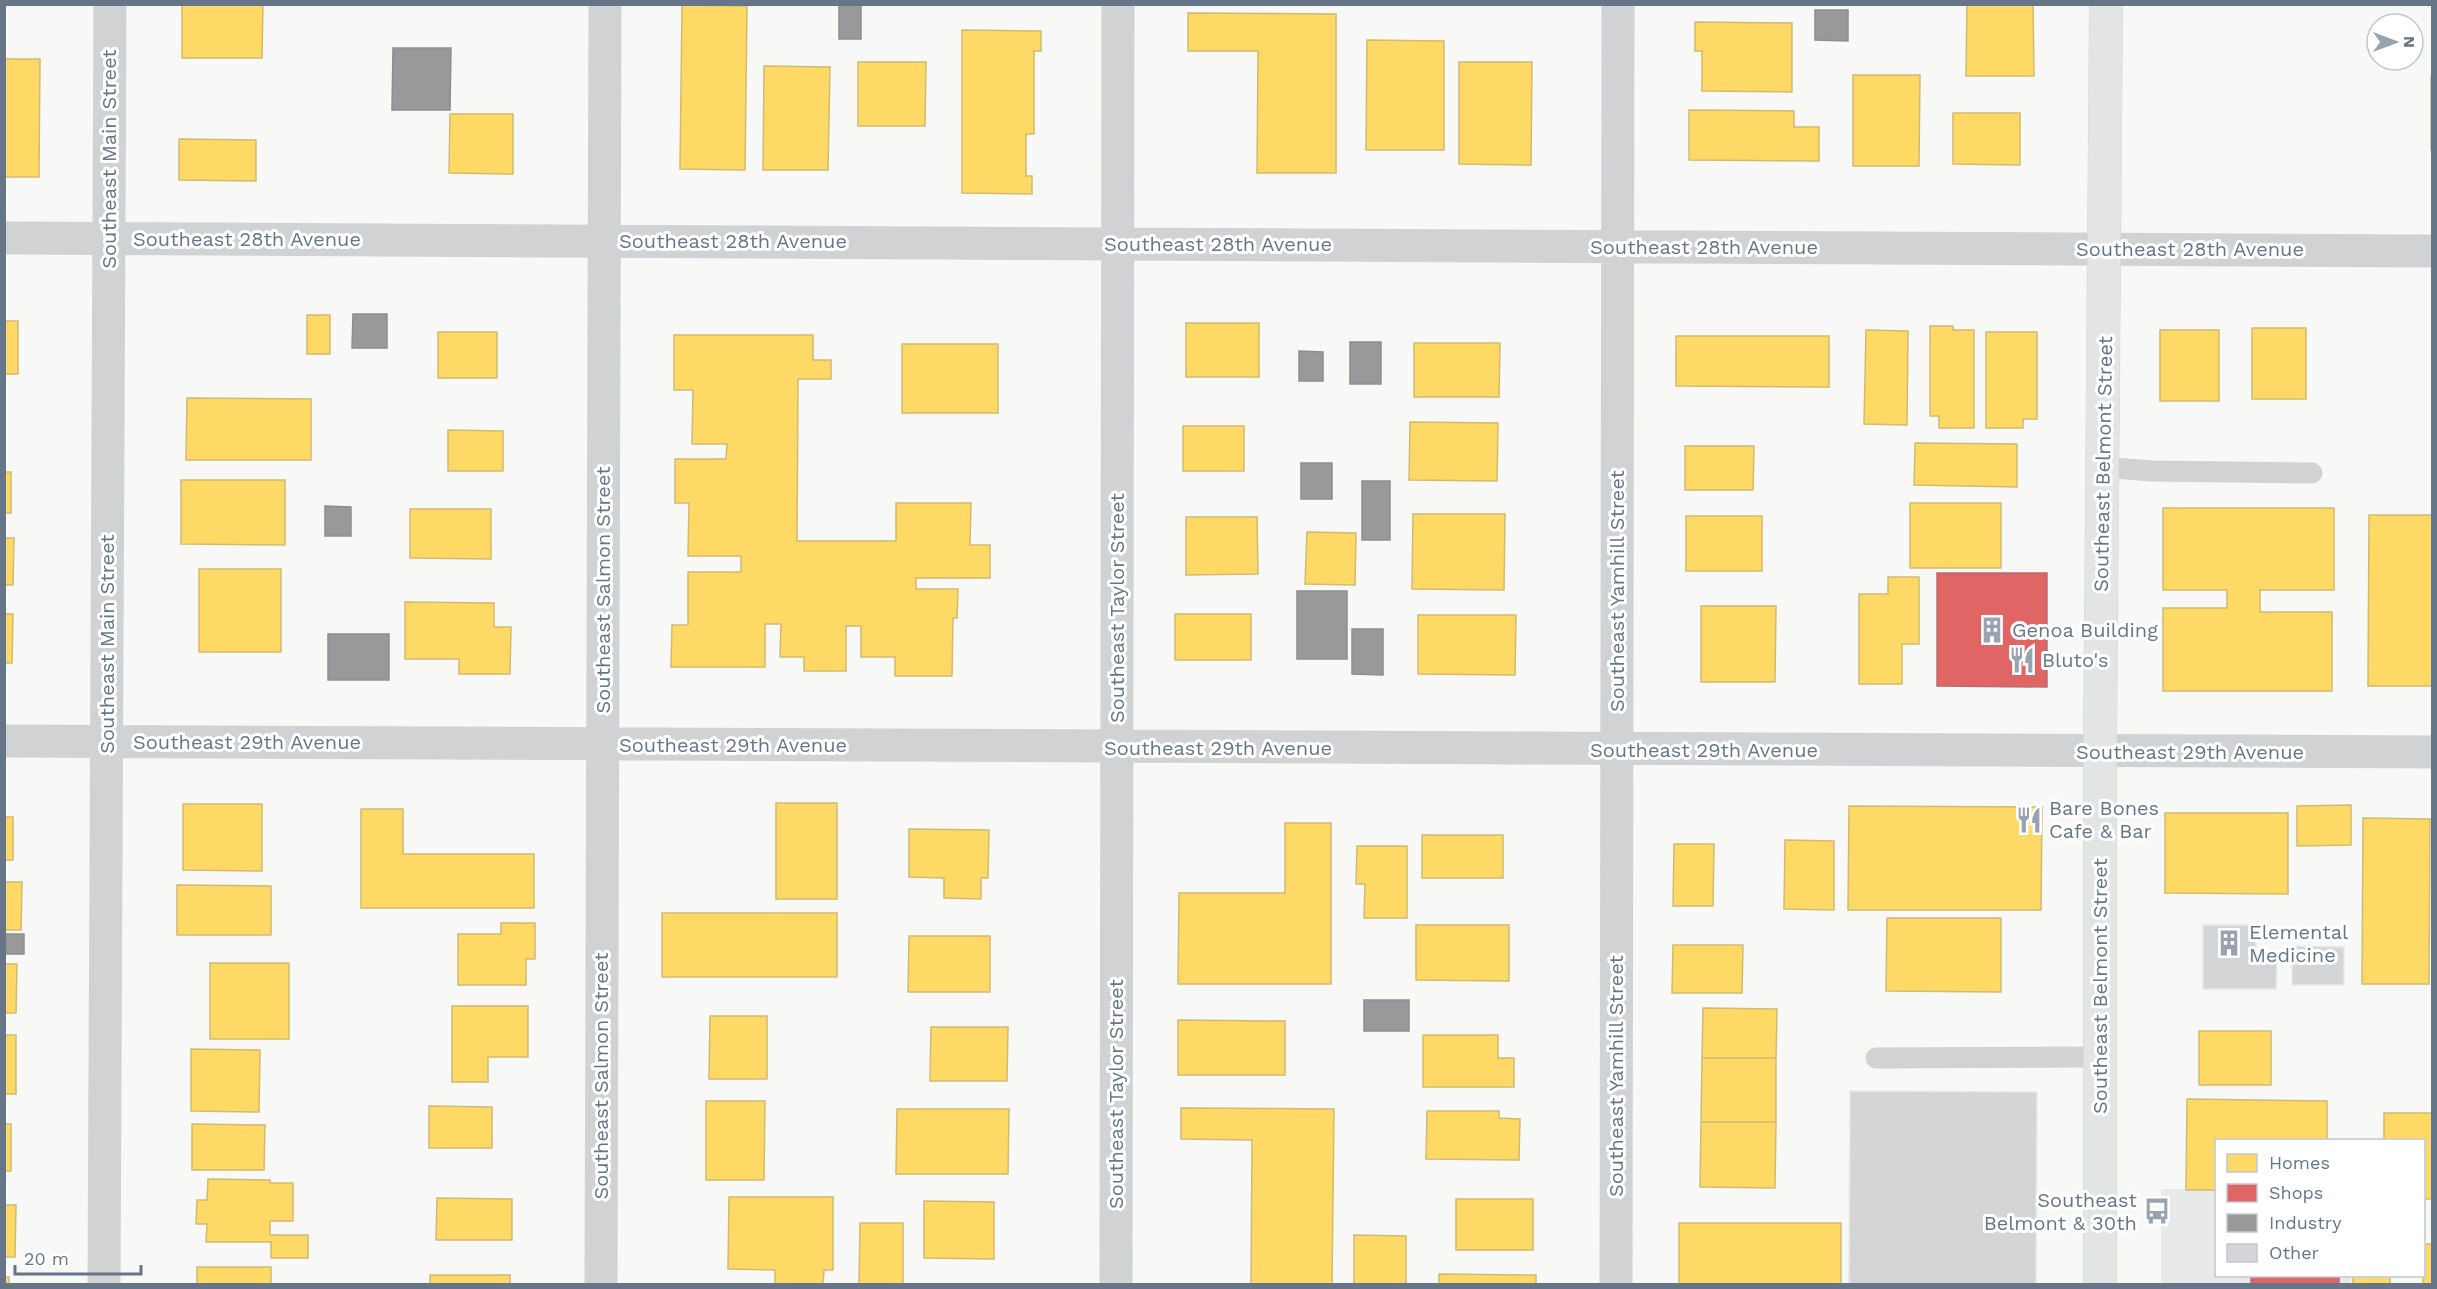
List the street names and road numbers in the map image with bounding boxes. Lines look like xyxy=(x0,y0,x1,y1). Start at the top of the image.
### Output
street label: Southeast Main Street xyxy=(97,49,121,269)
street label: Southeast 28th Avenue xyxy=(133,227,361,251)
street label: Southeast 28th Avenue xyxy=(619,229,847,253)
street label: Southeast 28th Avenue xyxy=(1104,232,1332,256)
street label: Southeast 28th Avenue xyxy=(1590,235,1818,259)
street label: Southeast 28th Avenue xyxy=(2076,237,2304,261)
street label: Southeast Belmont Street xyxy=(2089,335,2117,592)
street label: Southeast Salmon Street xyxy=(591,466,615,714)
street label: Southeast Yamhill Street xyxy=(1605,469,1629,712)
street label: Southeast Taylor Street xyxy=(1105,492,1129,723)
street label: Southeast Main Street xyxy=(95,534,119,754)
street label: Southeast 29th Avenue xyxy=(133,730,361,754)
street label: Southeast 29th Avenue xyxy=(619,733,847,757)
street label: Southeast 29th Avenue xyxy=(1104,736,1332,760)
street label: Southeast 29th Avenue xyxy=(1590,738,1818,762)
street label: Southeast 29th Avenue xyxy=(2076,740,2304,764)
street label: Southeast Belmont Street xyxy=(2088,857,2112,1114)
street label: Southeast Salmon Street xyxy=(589,952,613,1200)
street label: Southeast Yamhill Street xyxy=(1604,954,1628,1197)
street label: Southeast Taylor Street xyxy=(1104,978,1128,1209)

